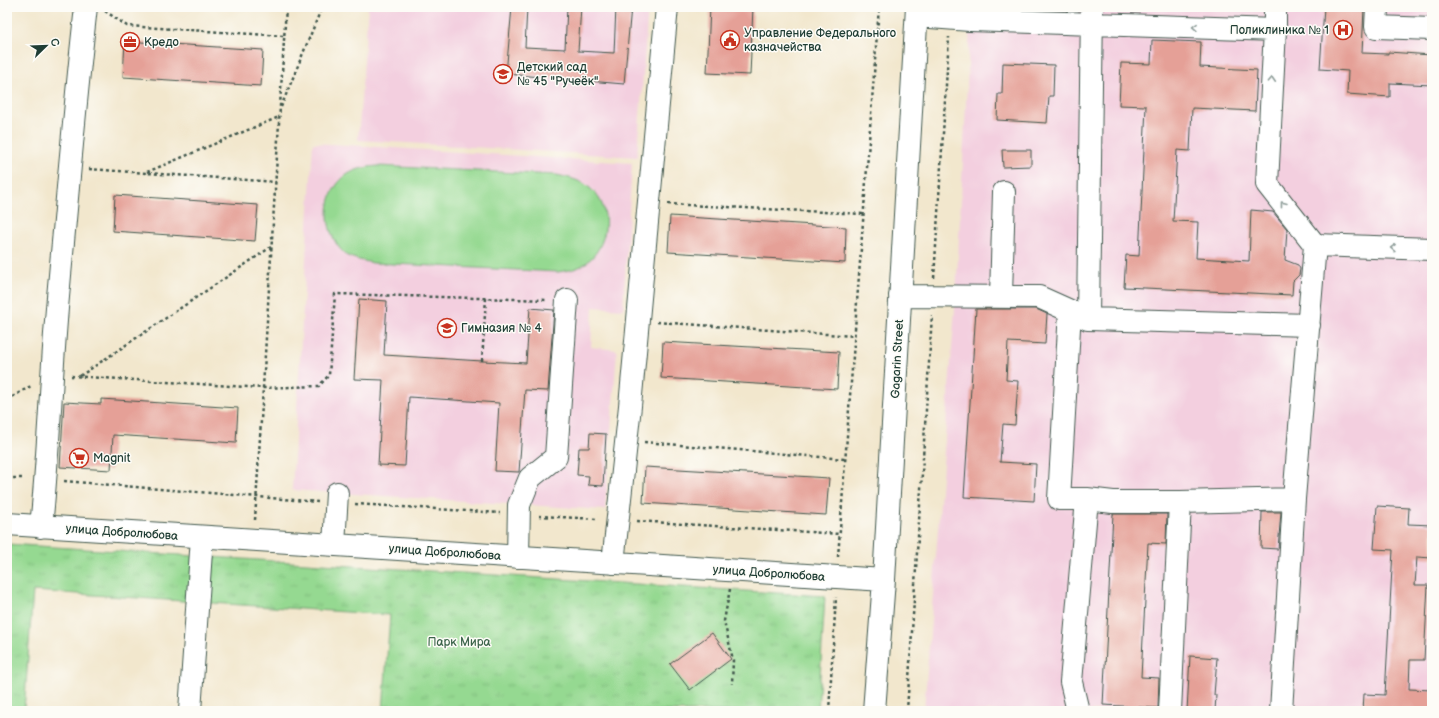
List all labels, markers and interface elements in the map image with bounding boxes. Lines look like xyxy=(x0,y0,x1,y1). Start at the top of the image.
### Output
hospital icon: Поликлиника № 1 xyxy=(1332,19,1354,41)
one-way arrow xyxy=(1192,23,1198,31)
place label: Поликлиника № 1 xyxy=(1230,23,1329,38)
north arrow xyxy=(26,26,66,66)
place label: Управление Федерального казначейства xyxy=(744,26,896,55)
public building icon: Управление Федерального казначейства xyxy=(719,29,741,51)
office icon: Кредо xyxy=(119,31,141,53)
place label: Кредо xyxy=(144,35,179,50)
text: С xyxy=(47,36,62,49)
place label: Детский сад № 45 "Ручеёк" xyxy=(517,60,599,89)
school or university icon: Детский сад № 45 "Ручеёк" xyxy=(492,63,514,85)
one-way arrow xyxy=(1268,77,1277,83)
one-way arrow xyxy=(1281,202,1288,209)
one-way arrow xyxy=(1390,244,1396,252)
school or university icon: Гимназия № 4 xyxy=(436,317,458,339)
street label: Gagarin Street xyxy=(888,319,907,399)
place label: Гимназия № 4 xyxy=(461,321,543,336)
supermarket icon: Magnit xyxy=(68,447,90,469)
place label: Magnit xyxy=(93,451,131,466)
street label: улица Добролюбова xyxy=(65,521,179,544)
street label: улица Добролюбова xyxy=(388,541,502,564)
street label: улица Добролюбова xyxy=(712,562,826,585)
park label: Парк Мира xyxy=(427,635,491,650)

